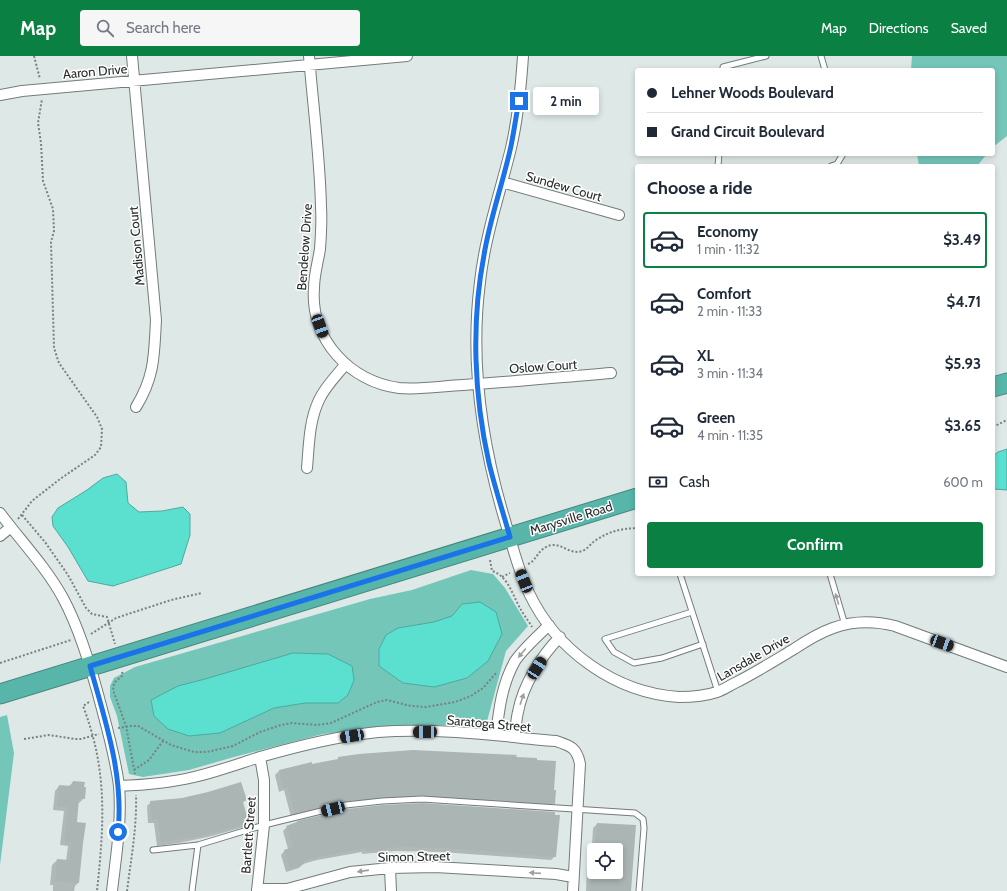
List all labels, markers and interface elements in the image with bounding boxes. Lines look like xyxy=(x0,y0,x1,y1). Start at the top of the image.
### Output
search box xyxy=(80,10,360,46)
text: Map xyxy=(20,17,56,40)
icon: search xyxy=(94,17,116,39)
text: Search here xyxy=(126,19,201,37)
text: Map xyxy=(821,19,847,37)
text: Directions xyxy=(869,19,929,37)
text: Saved xyxy=(951,19,987,37)
street label: Aaron Drive xyxy=(62,60,128,82)
text: Lehner Woods Boulevard xyxy=(671,84,834,102)
callout: 2 min xyxy=(533,87,599,115)
route end xyxy=(510,92,528,110)
text: 2 min xyxy=(550,93,582,109)
text: Grand Circuit Boulevard xyxy=(671,123,824,141)
street label: Sundew Court xyxy=(524,168,604,205)
text: Choose a ride xyxy=(647,177,752,199)
street label: Bendelow Drive xyxy=(293,203,315,291)
street label: Madison Court xyxy=(125,205,147,286)
icon: car xyxy=(649,222,685,258)
text: Economy xyxy=(697,223,758,241)
text: $3.49 xyxy=(943,231,981,249)
text: 1 min · 11:32 xyxy=(697,241,760,257)
icon: car xyxy=(649,284,685,320)
text: Comfort xyxy=(697,285,751,303)
text: $4.71 xyxy=(946,293,981,311)
text: 2 min · 11:33 xyxy=(697,303,762,319)
car xyxy=(310,313,330,339)
icon: car xyxy=(649,346,685,382)
text: XL xyxy=(697,347,714,365)
text: $5.93 xyxy=(945,355,981,373)
street label: Oslow Court xyxy=(509,356,578,376)
text: 3 min · 11:34 xyxy=(697,365,763,381)
icon: car xyxy=(649,408,685,444)
text: Green xyxy=(697,409,735,427)
text: $3.65 xyxy=(944,417,981,435)
text: 4 min · 11:35 xyxy=(697,427,763,443)
icon: cash xyxy=(647,471,669,493)
text: Cash xyxy=(679,473,710,491)
text: 600 m xyxy=(943,474,983,490)
street label: Marysville Road xyxy=(528,498,614,538)
button: Confirm xyxy=(647,522,983,568)
car xyxy=(514,568,534,594)
one-way arrow xyxy=(834,593,840,606)
street label: Lansdale Drive xyxy=(714,630,792,684)
car xyxy=(929,633,955,653)
one-way arrow xyxy=(517,648,526,659)
car xyxy=(525,655,549,681)
one-way arrow xyxy=(520,692,526,704)
street label: Saratoga Street xyxy=(446,711,532,735)
car xyxy=(413,726,437,738)
car xyxy=(339,728,365,744)
street label: Bartlett Street xyxy=(237,795,259,874)
car xyxy=(320,800,346,818)
route start xyxy=(109,823,127,841)
map controls xyxy=(587,843,623,879)
button: locate xyxy=(587,843,623,879)
street label: Simon Street xyxy=(378,847,451,865)
one-way arrow xyxy=(357,868,369,874)
one-way arrow xyxy=(529,869,541,876)

